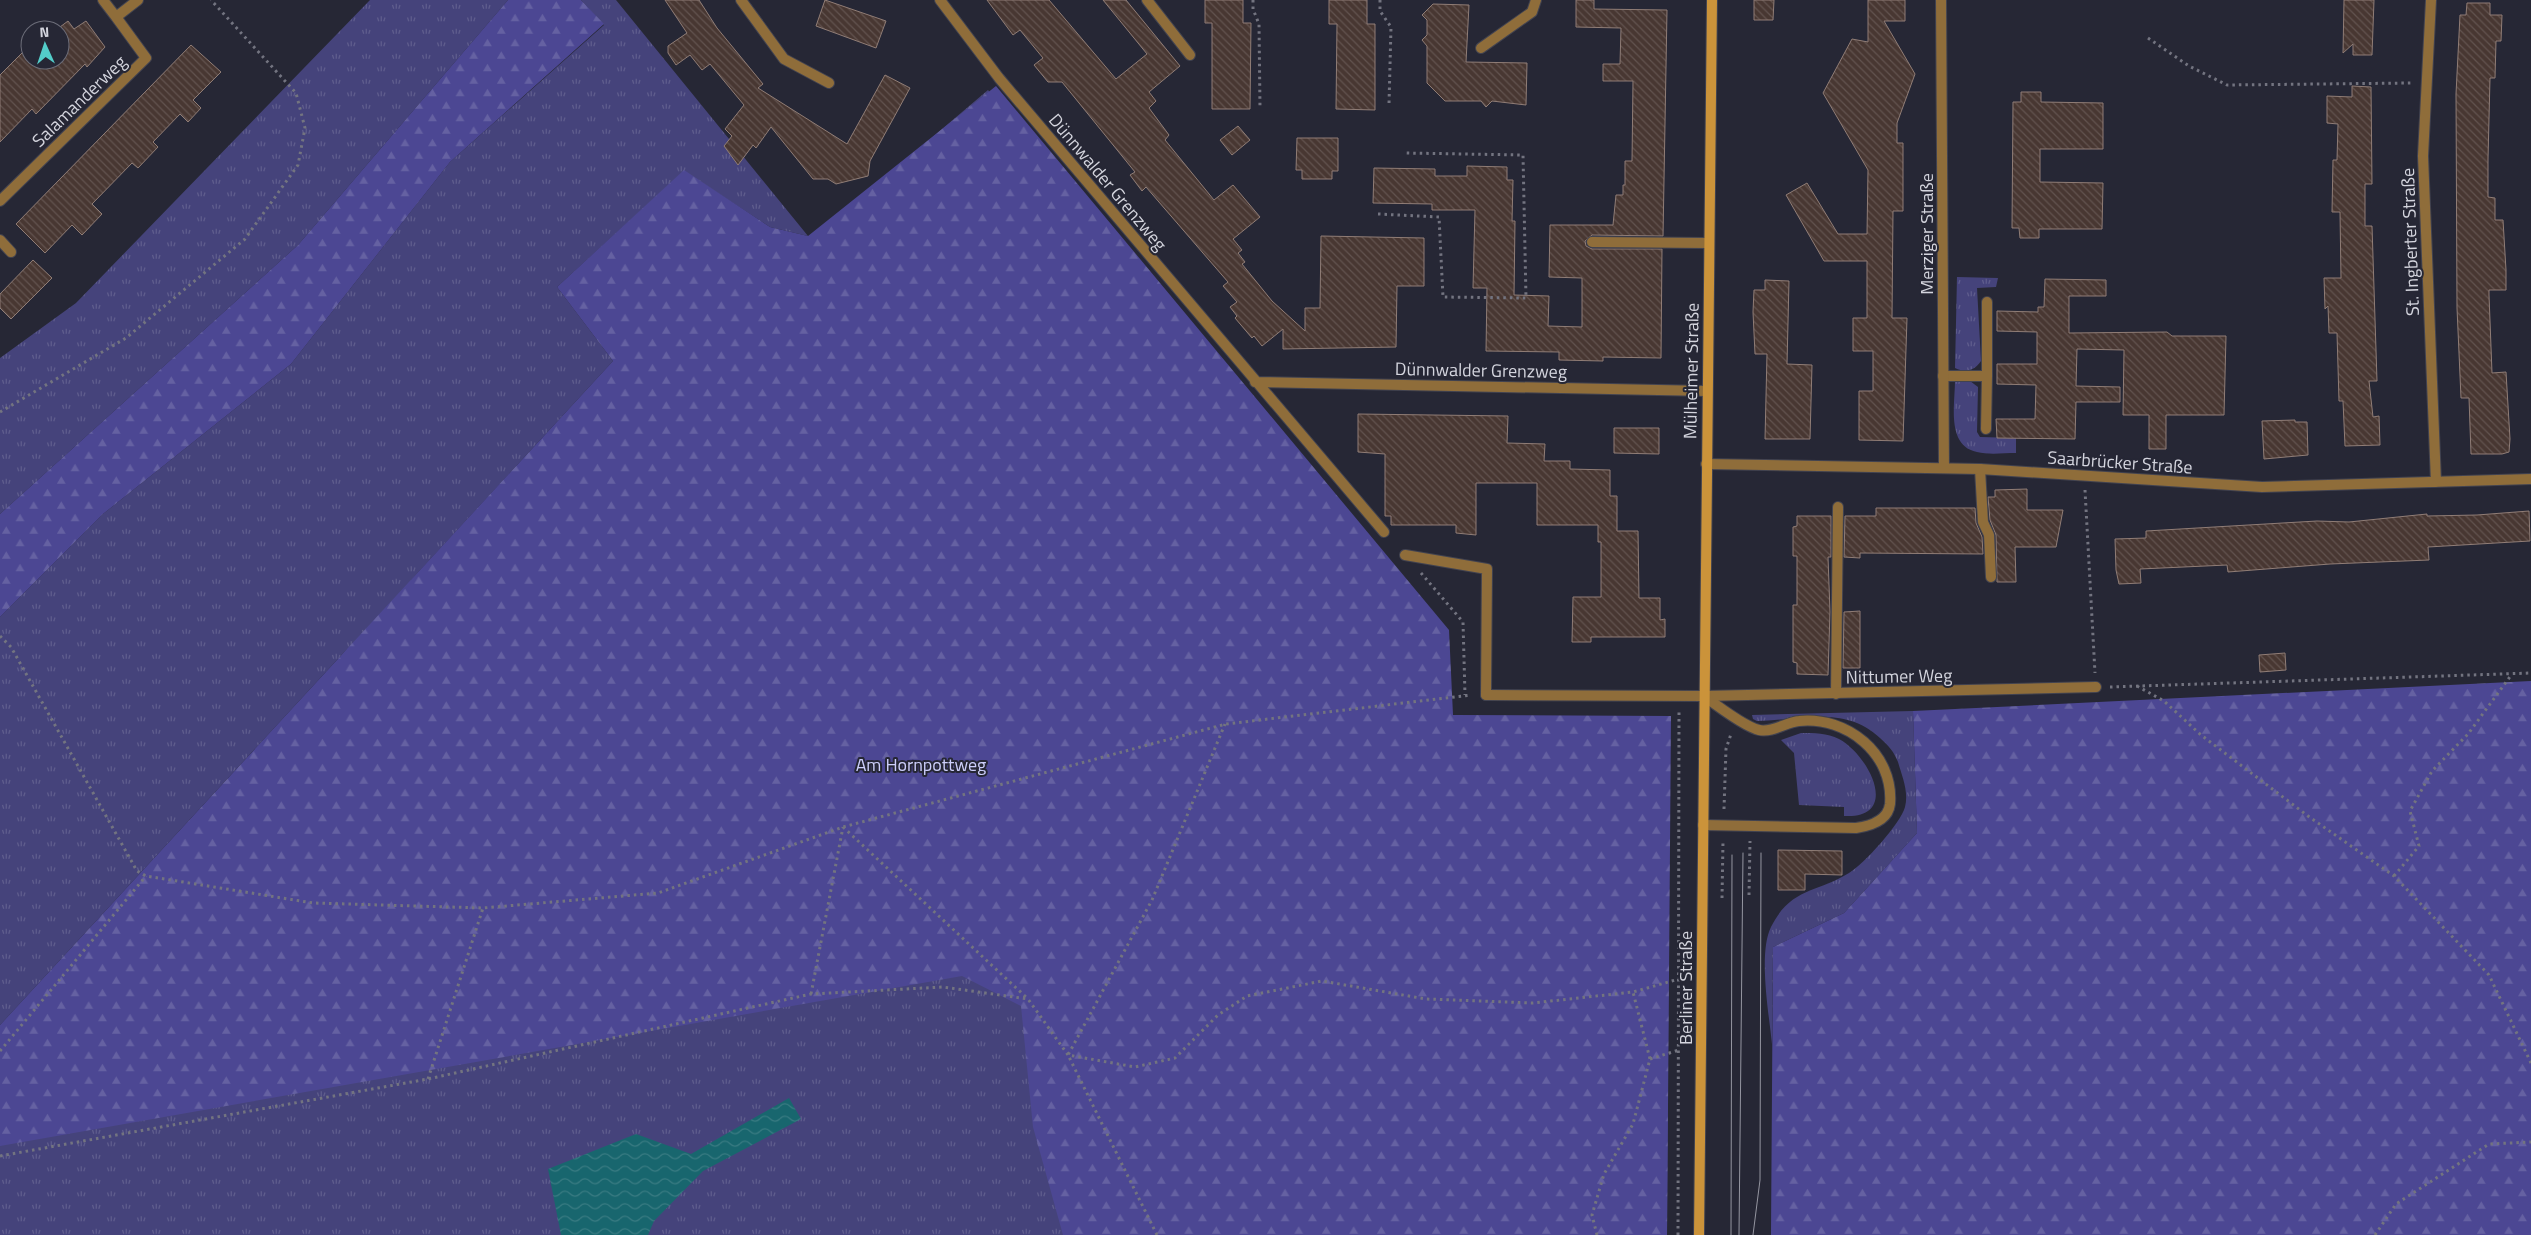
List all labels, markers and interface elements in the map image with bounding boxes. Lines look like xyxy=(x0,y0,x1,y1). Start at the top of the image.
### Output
north arrow xyxy=(20,20,70,70)
text: N xyxy=(39,21,50,42)
street label: Salamanderweg xyxy=(26,49,132,153)
street label: Dünnwalder Grenzweg xyxy=(1042,107,1174,257)
street label: St. Ingberter Straße xyxy=(2394,168,2426,316)
street label: Merziger Straße xyxy=(1913,173,1940,295)
street label: Mülheimer Straße xyxy=(1676,303,1706,439)
street label: Dünnwalder Grenzweg xyxy=(1395,355,1567,385)
street label: Saarbrücker Straße xyxy=(2047,443,2193,481)
street label: Nittumer Weg xyxy=(1845,662,1953,690)
park label: Am Hornpottweg xyxy=(856,751,986,778)
street label: Berliner Straße xyxy=(1672,931,1699,1045)

